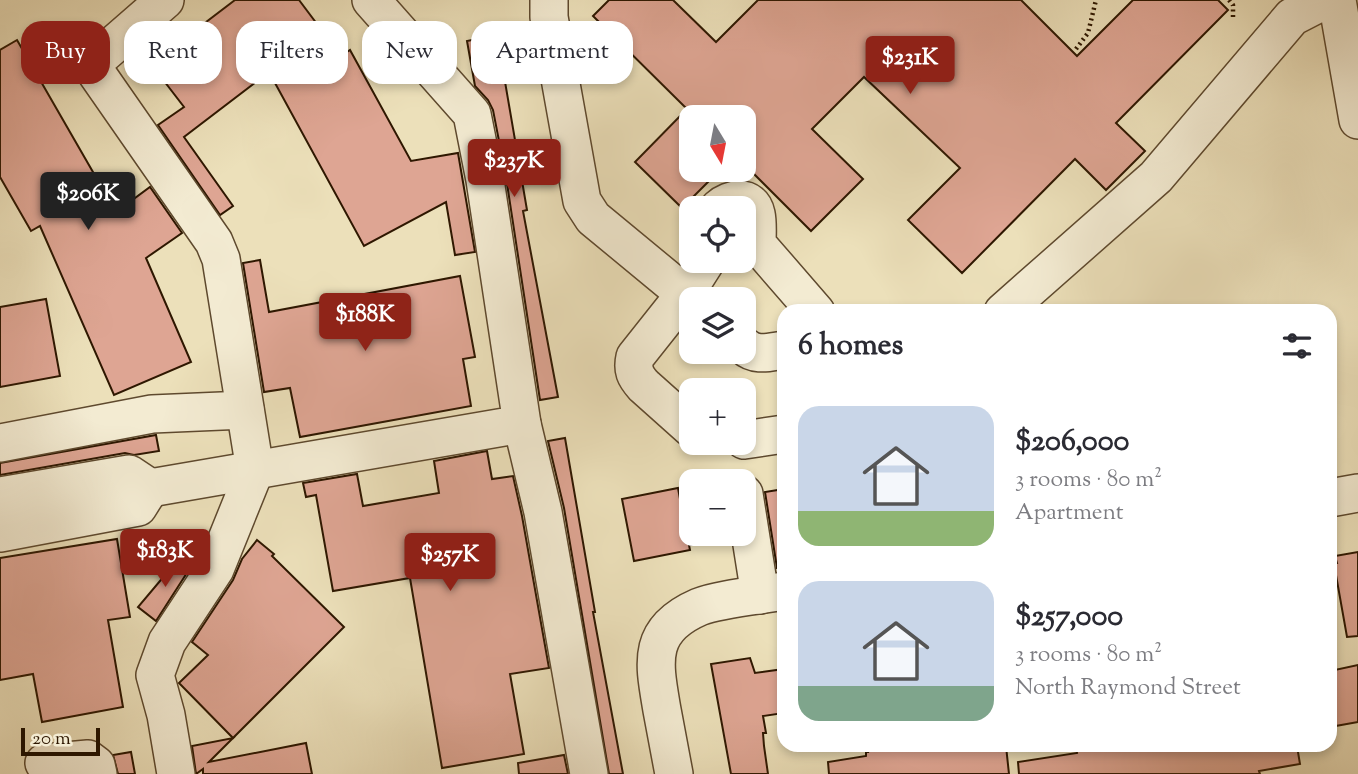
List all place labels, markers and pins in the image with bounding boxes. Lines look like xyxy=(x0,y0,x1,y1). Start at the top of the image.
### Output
pin: $231K xyxy=(861,36,959,96)
pin: $237K xyxy=(465,140,563,199)
pin: $206K xyxy=(39,173,137,232)
pin: $188K xyxy=(316,294,414,353)
pin: $183K xyxy=(116,530,214,589)
pin: $257K xyxy=(401,534,499,593)

